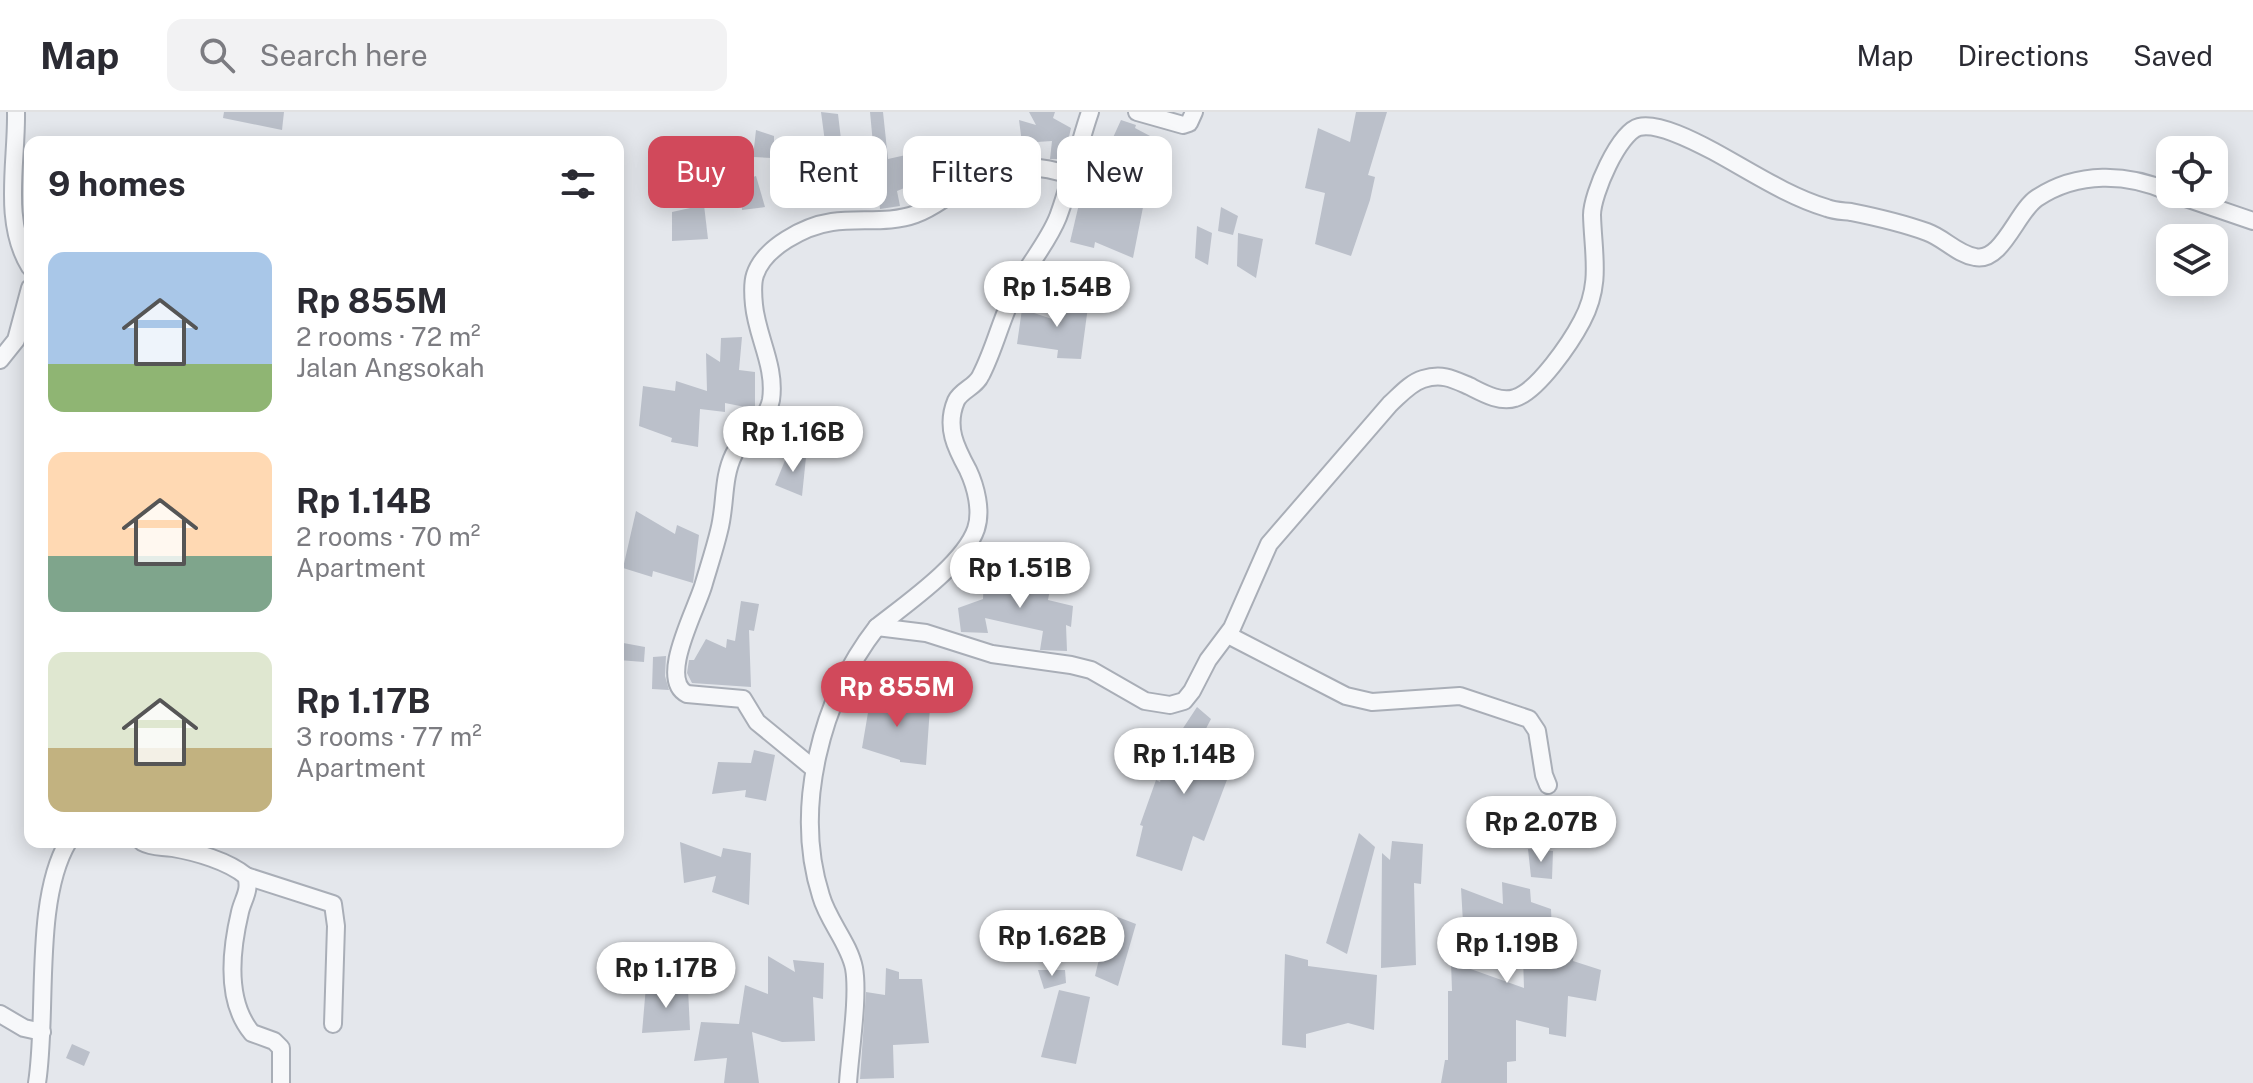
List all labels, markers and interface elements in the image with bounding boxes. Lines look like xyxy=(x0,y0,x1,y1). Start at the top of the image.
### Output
search box xyxy=(167,19,727,91)
text: Map xyxy=(40,33,119,78)
icon: search xyxy=(195,33,239,77)
text: Search here xyxy=(259,37,428,73)
text: Map xyxy=(1857,39,1913,72)
text: Directions xyxy=(1957,39,2089,72)
text: Saved xyxy=(2133,39,2213,72)
chip: Buy xyxy=(648,136,754,208)
chip: Rent xyxy=(770,136,887,208)
chip: Filters xyxy=(903,136,1041,208)
chip: New xyxy=(1057,136,1172,208)
map controls xyxy=(2156,136,2228,296)
button: locate xyxy=(2156,136,2228,208)
icon: filters xyxy=(556,162,600,206)
text: 9 homes xyxy=(48,164,186,204)
button: layers xyxy=(2156,224,2228,296)
pin: Rp 1.54B xyxy=(974,261,1140,329)
text: Rp 1.54B xyxy=(1002,271,1112,302)
text: Rp 855M xyxy=(296,281,448,321)
icon: home xyxy=(112,284,208,380)
text: 2 rooms · 72 m² xyxy=(296,321,481,352)
text: Jalan Angsokah xyxy=(296,352,485,383)
pin: Rp 1.16B xyxy=(710,406,876,474)
text: Rp 1.16B xyxy=(741,416,845,447)
text: Rp 1.14B xyxy=(296,481,432,521)
icon: home xyxy=(112,484,208,580)
text: 2 rooms · 70 m² xyxy=(296,521,480,552)
pin: Rp 1.51B xyxy=(937,542,1103,610)
text: Apartment xyxy=(296,552,426,583)
text: Rp 1.51B xyxy=(968,552,1072,583)
pin: Rp 855M xyxy=(823,661,971,729)
text: Rp 855M xyxy=(839,671,955,702)
text: Rp 1.17B xyxy=(296,681,431,721)
icon: home xyxy=(112,684,208,780)
text: 3 rooms · 77 m² xyxy=(296,721,482,752)
pin: Rp 1.14B xyxy=(1101,728,1267,796)
text: Rp 1.14B xyxy=(1132,738,1236,769)
text: Apartment xyxy=(296,752,426,783)
pin: Rp 2.07B xyxy=(1458,796,1624,864)
text: Rp 2.07B xyxy=(1484,806,1598,837)
pin: Rp 1.62B xyxy=(969,910,1135,978)
pin: Rp 1.19B xyxy=(1424,917,1590,985)
text: Rp 1.62B xyxy=(997,920,1107,951)
text: Rp 1.19B xyxy=(1455,927,1559,958)
pin: Rp 1.17B xyxy=(583,942,749,1010)
text: Rp 1.17B xyxy=(615,952,717,983)

